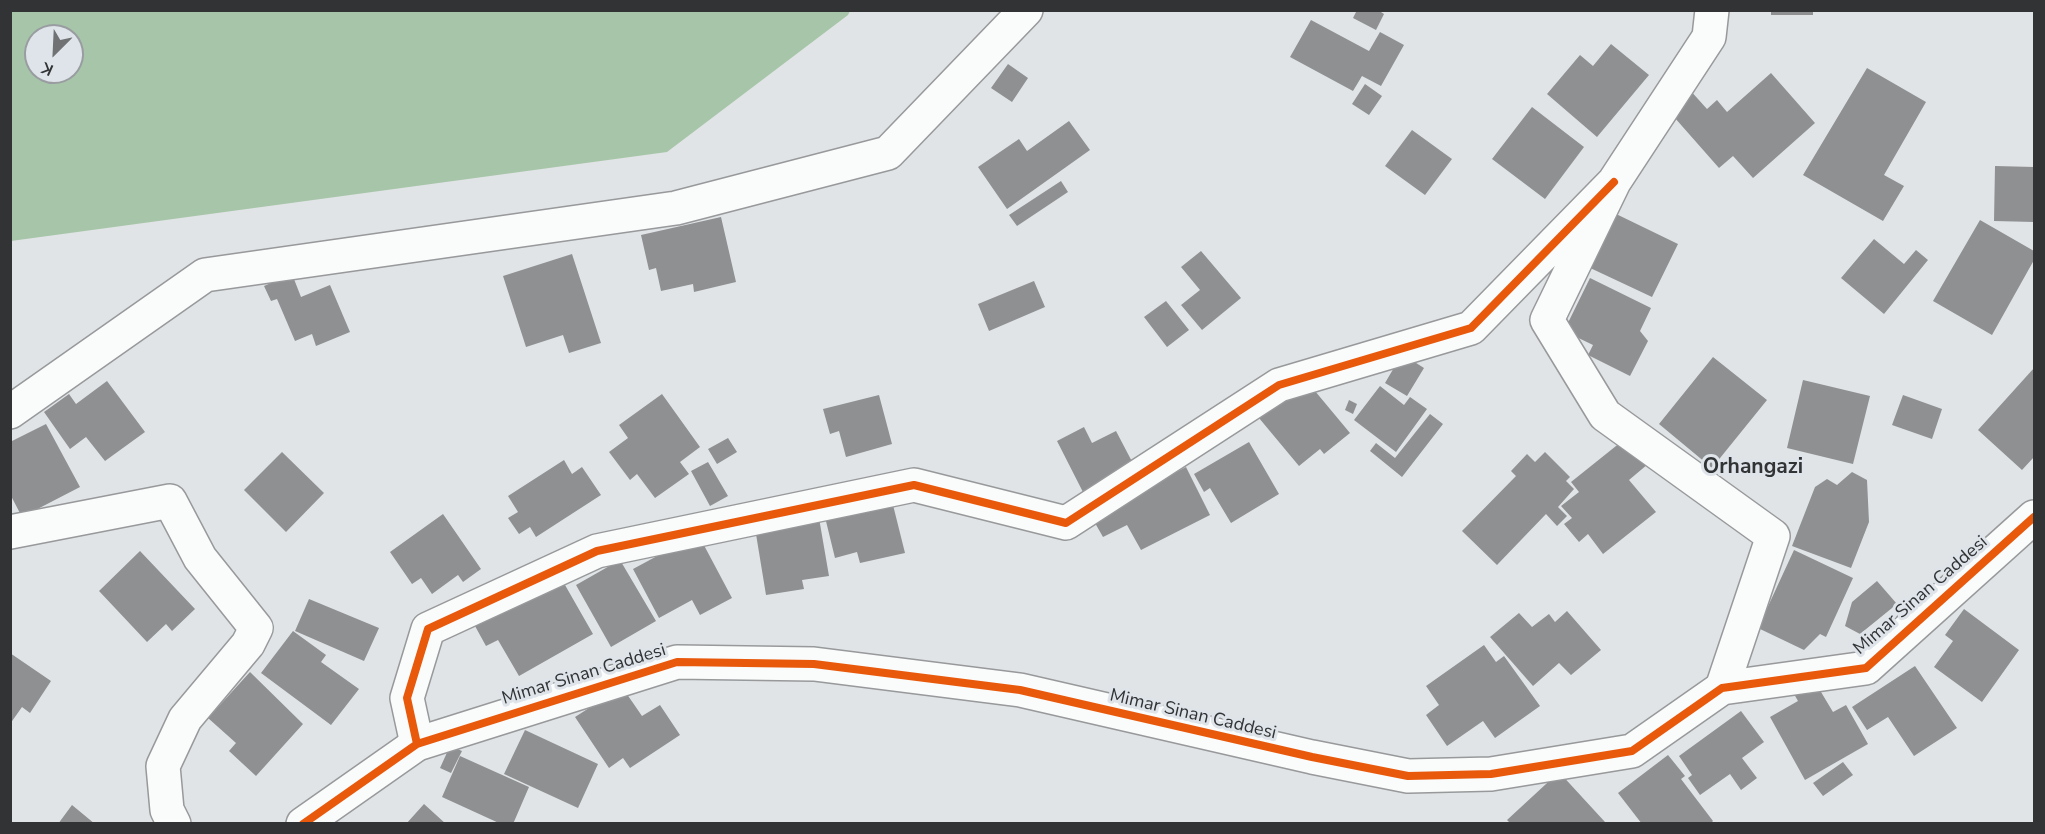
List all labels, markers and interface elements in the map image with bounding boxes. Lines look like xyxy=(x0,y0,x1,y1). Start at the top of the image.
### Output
north arrow xyxy=(24,24,84,84)
text: K xyxy=(38,56,57,81)
district label: Orhangazi xyxy=(1703,455,1803,481)
street label: Mimar Sinan Caddesi xyxy=(1850,532,1992,660)
street label: Mimar Sinan Caddesi xyxy=(499,640,669,710)
street label: Mimar Sinan Caddesi xyxy=(1108,685,1278,745)

